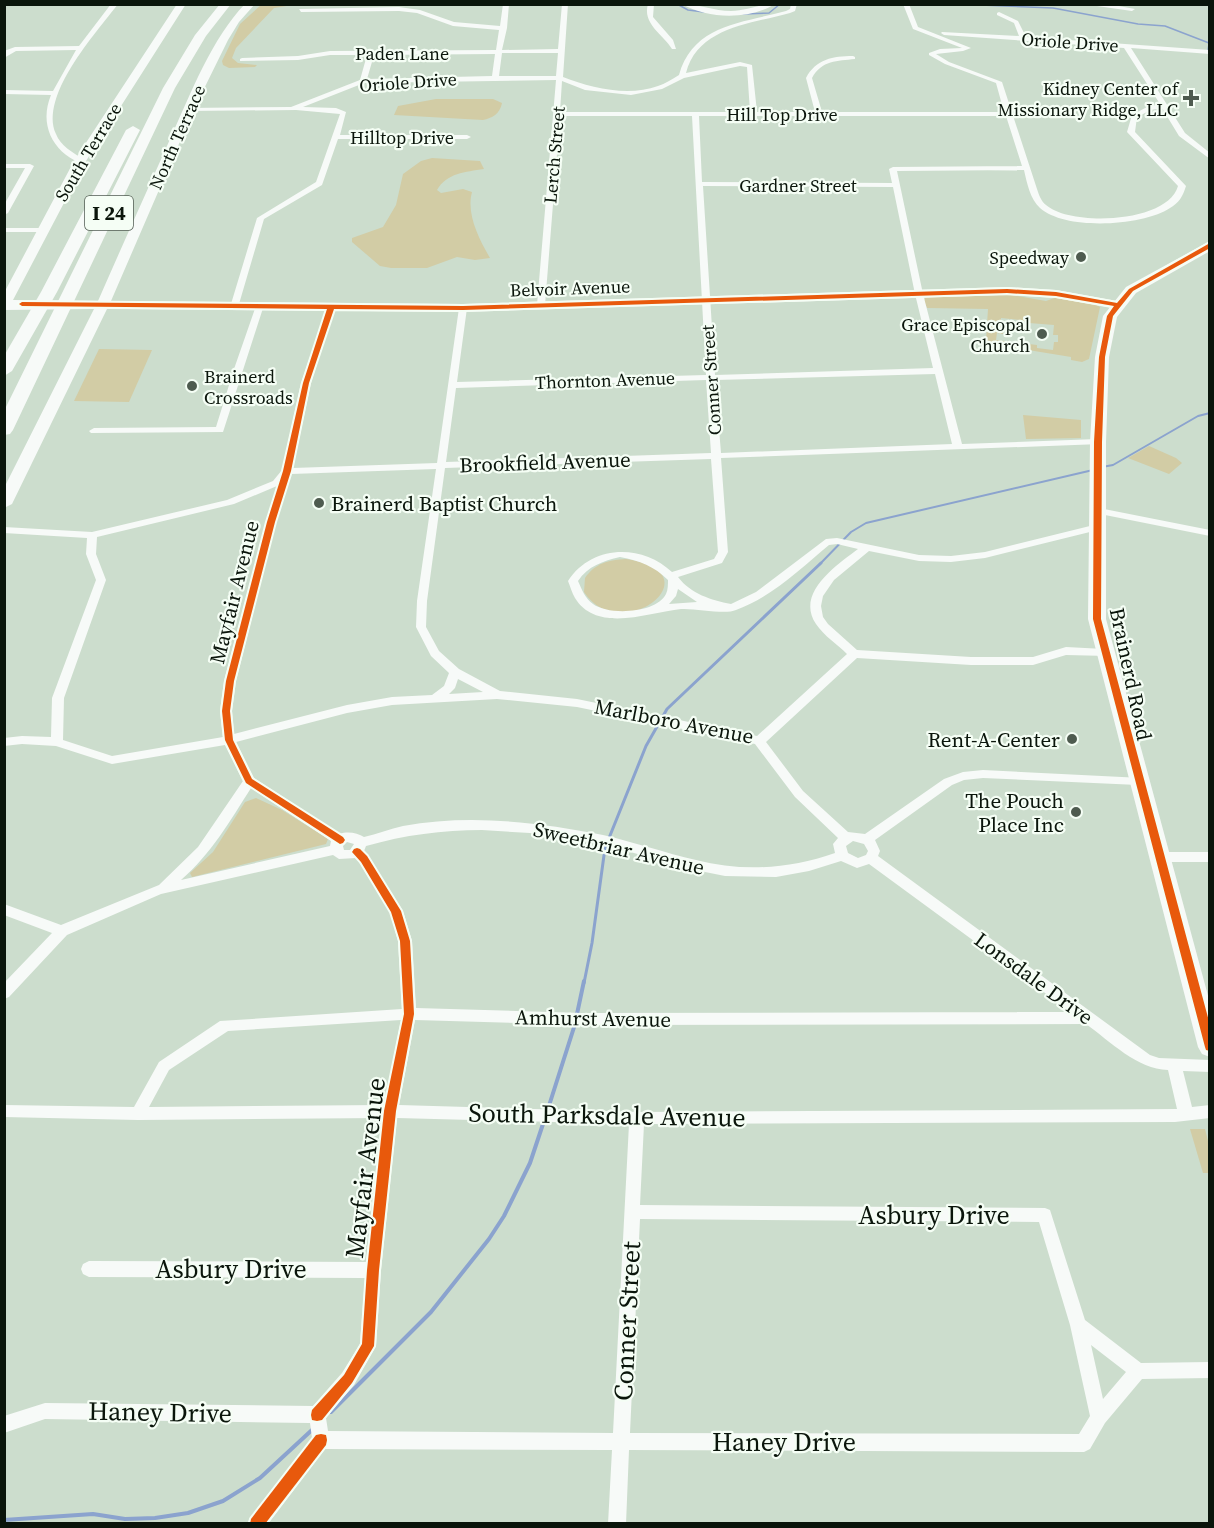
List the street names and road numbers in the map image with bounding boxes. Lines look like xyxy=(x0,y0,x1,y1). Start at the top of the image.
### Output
street label: Oriole Drive xyxy=(1020,26,1120,58)
street label: Paden Lane xyxy=(355,41,449,66)
street label: Oriole Drive xyxy=(358,66,458,98)
street label: North Terrace xyxy=(143,81,211,193)
street label: South Terrace xyxy=(49,98,127,206)
street label: Hill Top Drive xyxy=(726,102,838,127)
street label: Lerch Street xyxy=(537,105,571,205)
street label: Hilltop Drive xyxy=(350,125,454,150)
street label: Gardner Street xyxy=(739,173,857,198)
road number: I 24 xyxy=(85,196,133,230)
street label: Belvoir Avenue xyxy=(509,273,631,303)
street label: Conner Street xyxy=(695,324,727,436)
street label: Thornton Avenue xyxy=(535,365,675,395)
street label: Brookfield Avenue xyxy=(459,445,631,479)
street label: Mayfair Avenue xyxy=(202,517,266,667)
street label: Brainerd Road xyxy=(1103,605,1159,743)
street label: Marlboro Avenue xyxy=(592,691,756,751)
street label: Sweetbriar Avenue xyxy=(531,814,707,882)
street label: Lonsdale Drive xyxy=(969,925,1099,1031)
street label: Amhurst Avenue xyxy=(515,1002,671,1034)
street label: Mayfair Avenue xyxy=(336,1076,394,1260)
street label: South Parksdale Avenue xyxy=(468,1095,746,1135)
street label: Asbury Drive xyxy=(858,1197,1010,1233)
street label: Conner Street xyxy=(605,1240,649,1402)
street label: Asbury Drive xyxy=(155,1251,307,1287)
street label: Haney Drive xyxy=(88,1393,232,1431)
street label: Haney Drive xyxy=(712,1424,856,1460)

